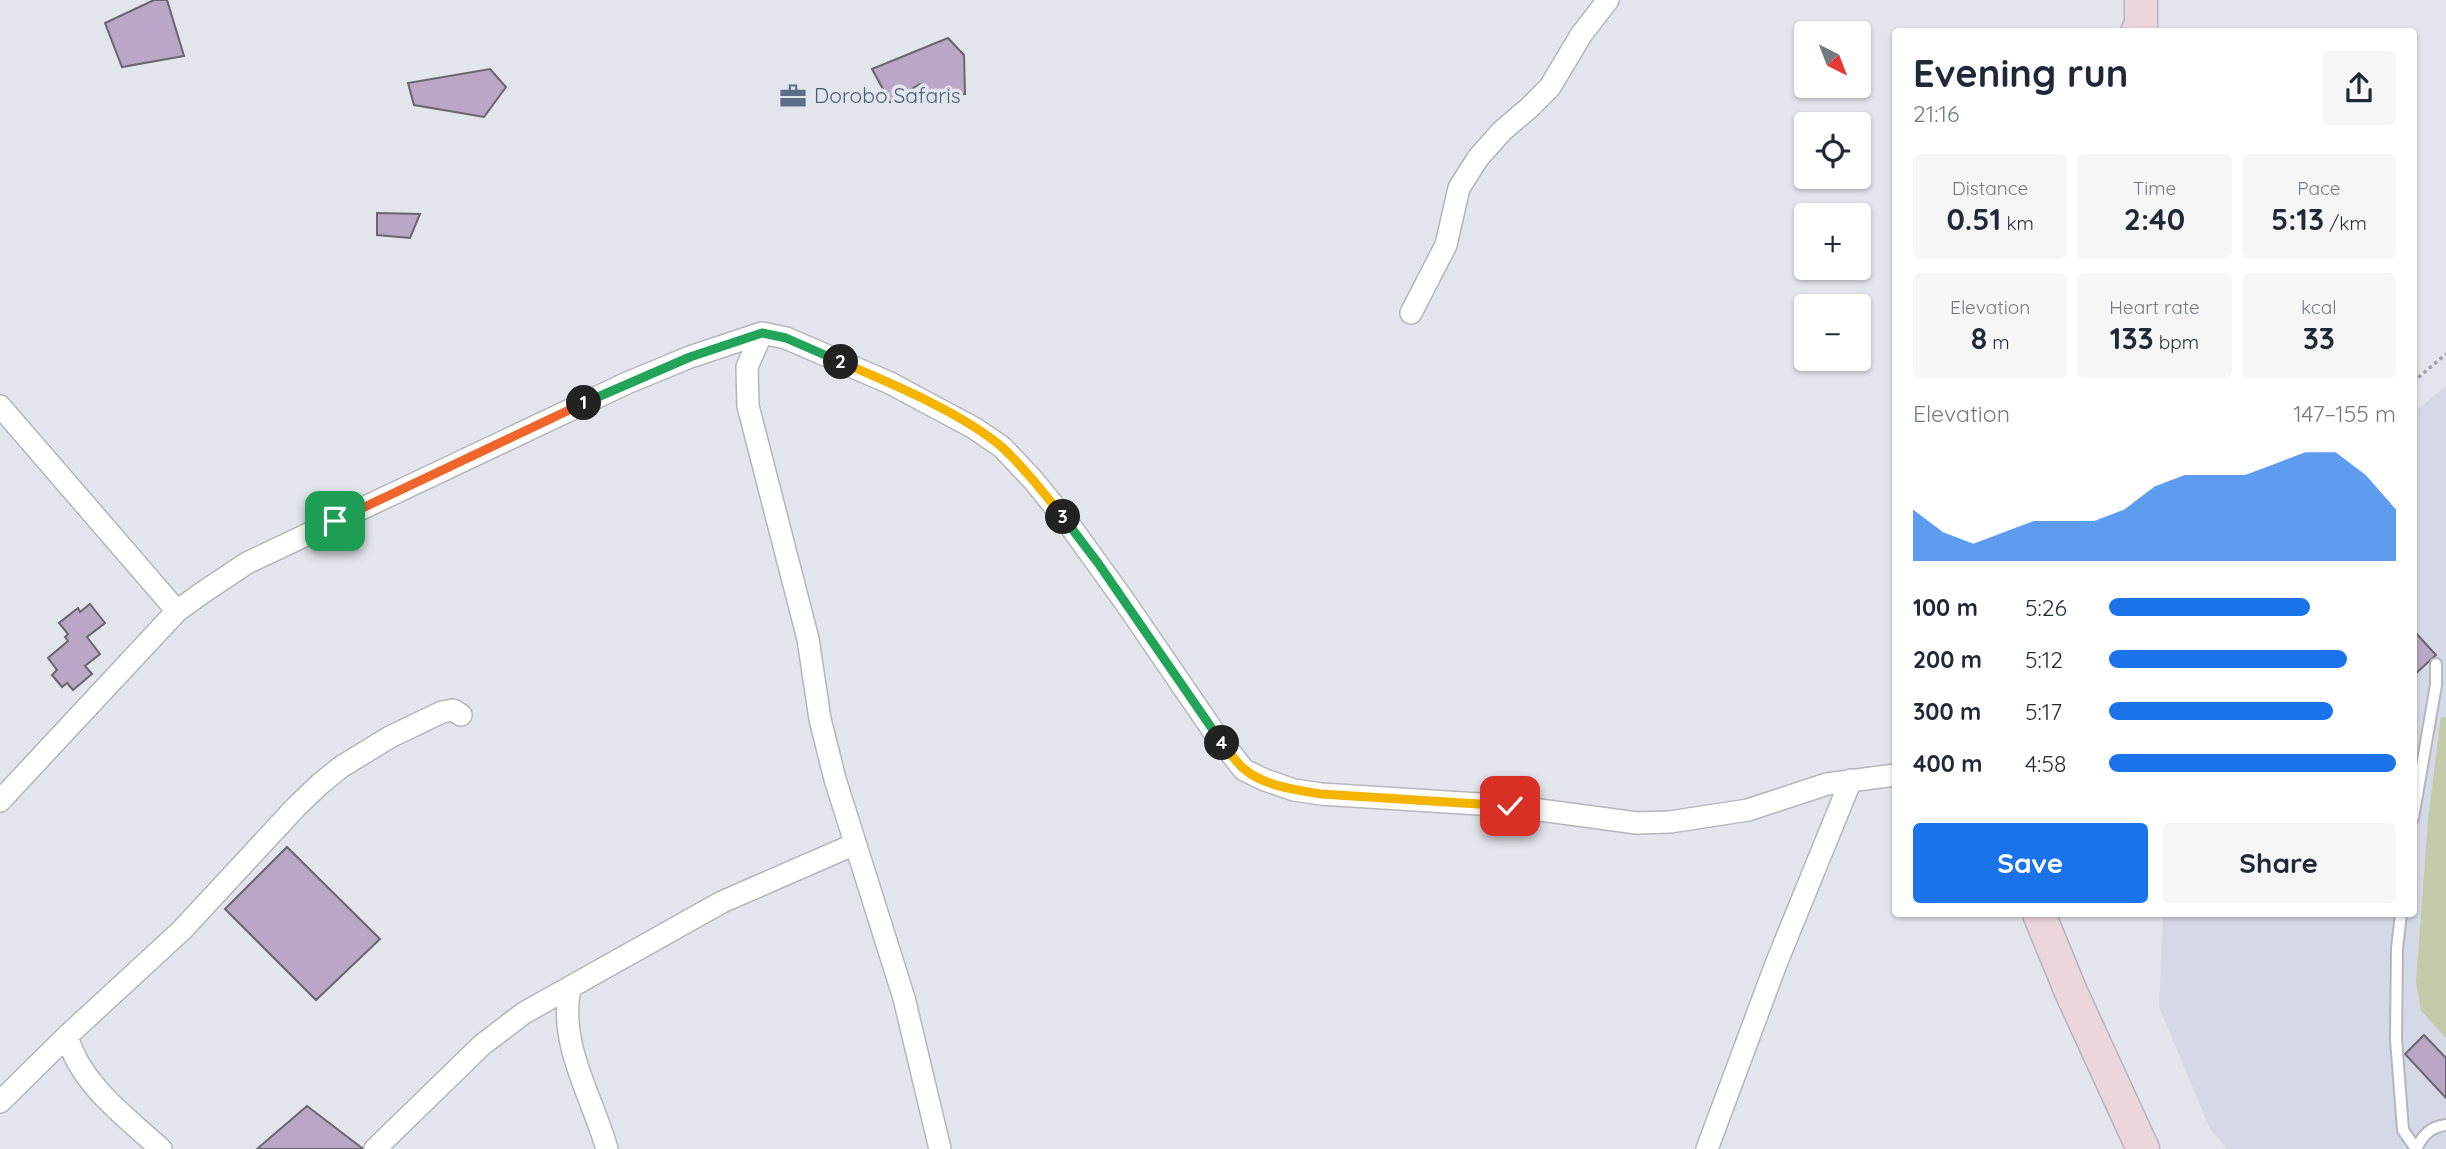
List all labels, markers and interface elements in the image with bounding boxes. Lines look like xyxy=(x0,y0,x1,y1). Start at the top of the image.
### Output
north arrow xyxy=(1794,21,1871,98)
map controls xyxy=(1794,21,1871,371)
text: Evening run xyxy=(1913,49,2128,97)
button: share xyxy=(2322,51,2396,125)
office icon: Dorobo Safaris xyxy=(778,81,808,111)
place label: Dorobo Safaris xyxy=(814,82,961,108)
text: 21:16 xyxy=(1913,99,1959,128)
button: locate xyxy=(1794,112,1871,189)
text: Distance xyxy=(1952,176,2028,200)
text: Time xyxy=(2133,176,2176,200)
text: Pace xyxy=(2297,176,2340,200)
text: 0.51 xyxy=(1946,200,2001,238)
text: 2:40 xyxy=(2124,200,2185,238)
text: 5:13 xyxy=(2271,200,2324,238)
button: + xyxy=(1794,203,1871,280)
text: km xyxy=(2001,211,2034,235)
text: /km xyxy=(2324,211,2367,235)
button: − xyxy=(1794,294,1871,371)
text: Elevation xyxy=(1950,295,2030,319)
text: Heart rate xyxy=(2109,295,2200,319)
text: kcal xyxy=(2301,295,2337,319)
text: 8 xyxy=(1971,319,1987,357)
text: 133 xyxy=(2110,319,2154,357)
text: 33 xyxy=(2303,319,2335,357)
text: m xyxy=(1987,330,2010,354)
text: bpm xyxy=(2154,330,2199,354)
pin: 2 xyxy=(824,344,858,380)
text: 2 xyxy=(835,349,846,373)
pin: 1 xyxy=(566,386,602,420)
text: 1 xyxy=(580,390,587,414)
text: Elevation xyxy=(1913,399,2010,428)
text: 147–155 m xyxy=(2293,399,2396,428)
pin xyxy=(305,491,365,551)
pin: 3 xyxy=(1046,500,1080,534)
icon: arrive xyxy=(316,502,354,540)
text: 3 xyxy=(1057,504,1068,528)
text: 100 m xyxy=(1913,593,1978,622)
text: 5:26 xyxy=(2025,593,2067,622)
text: 200 m xyxy=(1913,645,1982,674)
text: 5:12 xyxy=(2025,645,2063,674)
text: 300 m xyxy=(1913,697,1981,726)
text: 5:17 xyxy=(2025,697,2062,726)
pin: 4 xyxy=(1204,726,1240,760)
text: 4 xyxy=(1216,730,1227,754)
text: 400 m xyxy=(1913,749,1982,778)
text: 4:58 xyxy=(2025,749,2066,778)
pin xyxy=(1480,776,1540,836)
icon: check xyxy=(1491,787,1529,825)
button: Save xyxy=(1913,823,2148,903)
button: Share xyxy=(2162,823,2396,903)

